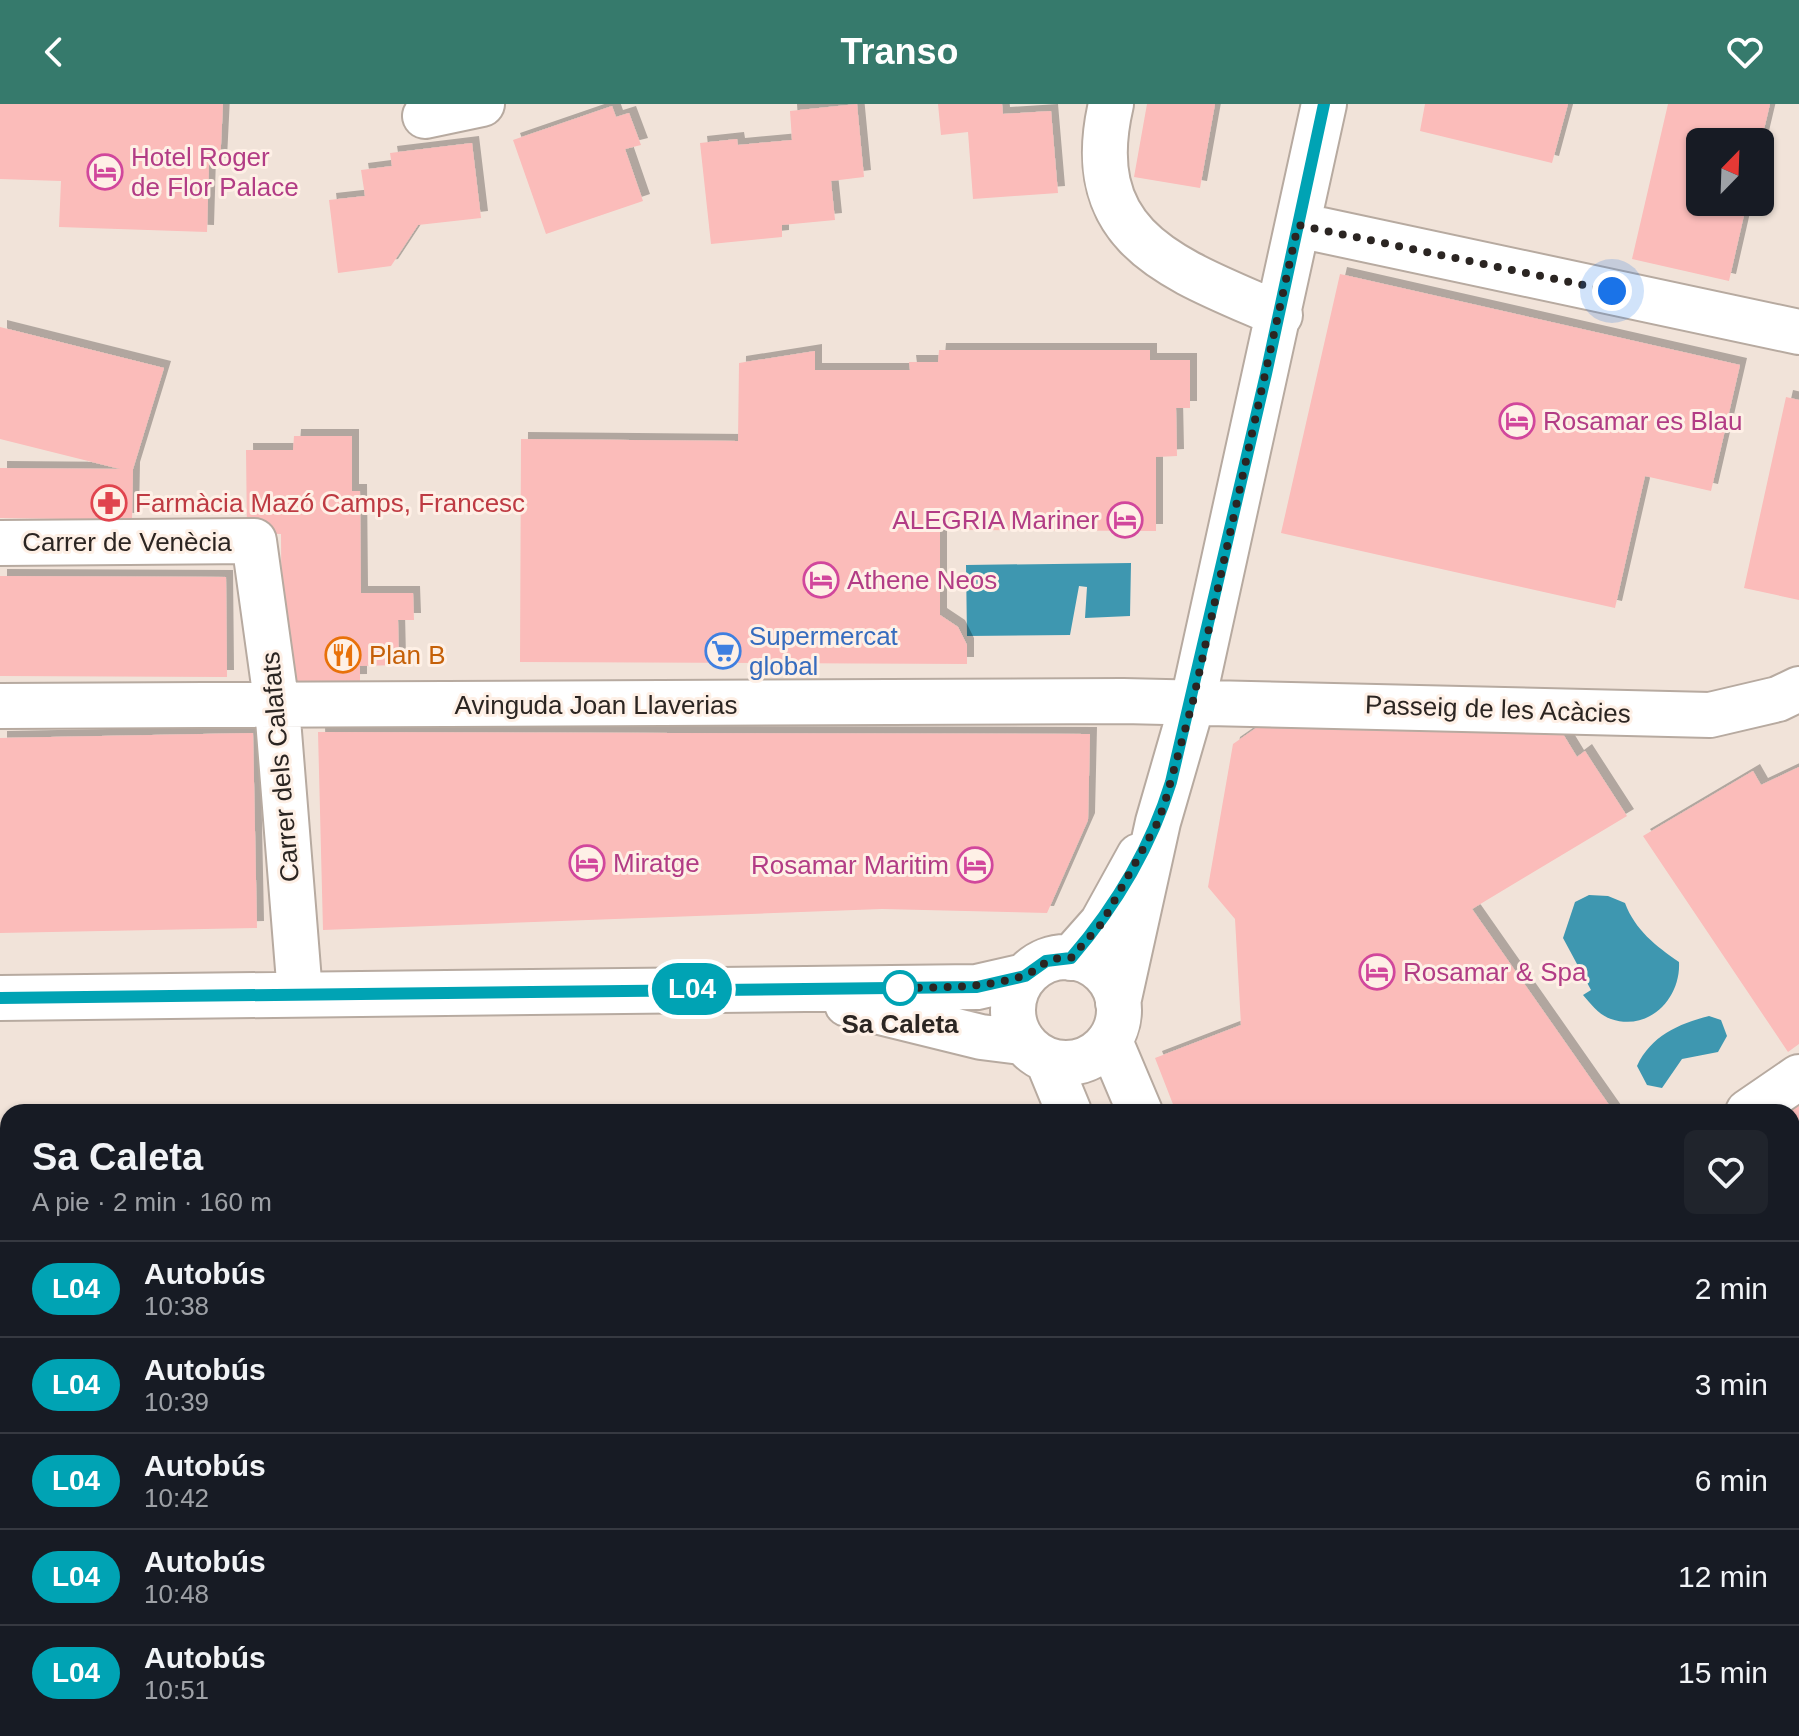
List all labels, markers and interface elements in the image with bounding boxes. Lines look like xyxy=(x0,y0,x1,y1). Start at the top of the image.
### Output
icon: back xyxy=(32,30,76,74)
icon: heart xyxy=(1723,30,1767,74)
text: Transo xyxy=(840,31,959,72)
north arrow xyxy=(1686,128,1774,216)
map controls xyxy=(1686,128,1774,216)
place label: Hotel Roger de Flor Palace xyxy=(131,142,299,202)
hotel icon: Hotel Roger de Flor Palace xyxy=(86,153,124,191)
your location xyxy=(1592,271,1632,311)
hotel icon: Rosamar es Blau xyxy=(1498,402,1536,440)
place label: Rosamar es Blau xyxy=(1543,406,1742,436)
pharmacy icon: Farmàcia Mazó Camps, Francesc xyxy=(90,484,128,522)
place label: Farmàcia Mazó Camps, Francesc xyxy=(135,488,525,518)
hotel icon: ALEGRIA Mariner xyxy=(1106,501,1144,539)
place label: ALEGRIA Mariner xyxy=(892,505,1099,535)
street label: Carrer de Venècia xyxy=(22,527,232,557)
hotel icon: Athene Neos xyxy=(802,561,840,599)
place label: Athene Neos xyxy=(847,565,997,595)
place label: Supermercat global xyxy=(749,621,899,681)
supermarket icon: Supermercat global xyxy=(704,632,742,670)
restaurant icon: Plan B xyxy=(324,636,362,674)
place label: Plan B xyxy=(369,640,446,670)
street label: Carrer dels Calafats xyxy=(255,651,305,883)
street label: Passeig de les Acàcies xyxy=(1365,689,1631,729)
street label: Avinguda Joan Llaverias xyxy=(455,690,737,720)
hotel icon: Miratge xyxy=(568,844,606,882)
hotel icon: Rosamar Maritim xyxy=(956,846,994,884)
place label: Miratge xyxy=(613,848,700,878)
place label: Rosamar Maritim xyxy=(751,850,949,880)
hotel icon: Rosamar & Spa xyxy=(1358,953,1396,991)
place label: Rosamar & Spa xyxy=(1403,957,1587,987)
line badge: L04 xyxy=(646,963,738,1015)
marker: Sa Caleta xyxy=(883,971,917,1005)
text: L04 xyxy=(668,973,716,1004)
place label: Sa Caleta xyxy=(841,1009,959,1039)
button: heart xyxy=(1684,1130,1768,1214)
text: Sa Caleta xyxy=(32,1136,203,1178)
text: A pie · 2 min · 160 m xyxy=(32,1187,272,1217)
text: Autobús xyxy=(144,1257,266,1290)
text: 2 min xyxy=(1695,1272,1768,1305)
text: L04 xyxy=(52,1273,100,1304)
text: 10:38 xyxy=(144,1291,209,1321)
text: Autobús xyxy=(144,1353,266,1386)
text: 3 min xyxy=(1695,1368,1768,1401)
text: L04 xyxy=(52,1369,100,1400)
text: 10:39 xyxy=(144,1387,209,1417)
text: Autobús xyxy=(144,1449,266,1482)
text: 6 min xyxy=(1695,1464,1768,1497)
text: L04 xyxy=(52,1465,100,1496)
text: 10:42 xyxy=(144,1483,209,1513)
text: Autobús xyxy=(144,1545,266,1578)
text: 12 min xyxy=(1678,1560,1768,1593)
text: L04 xyxy=(52,1561,100,1592)
text: 10:48 xyxy=(144,1579,209,1609)
text: Autobús xyxy=(144,1641,266,1674)
text: 15 min xyxy=(1678,1656,1768,1689)
text: L04 xyxy=(52,1657,100,1688)
text: 10:51 xyxy=(144,1675,209,1705)

